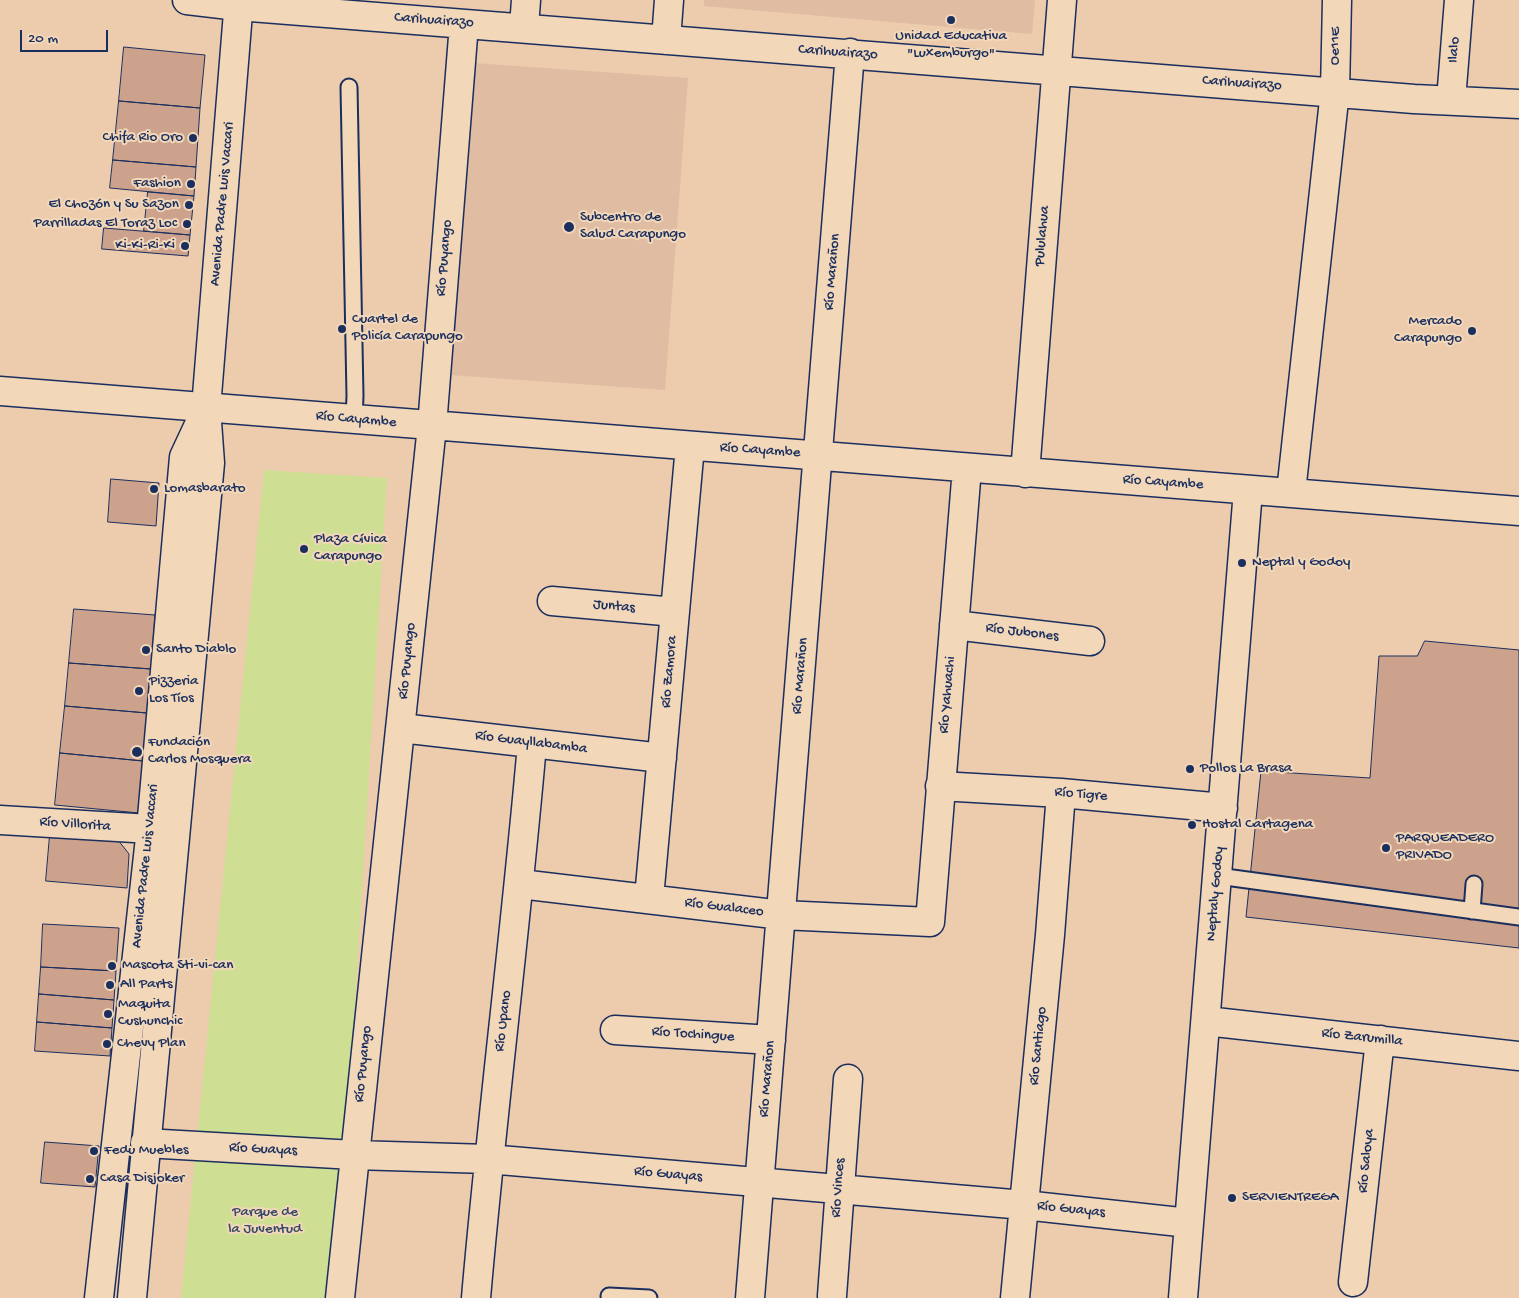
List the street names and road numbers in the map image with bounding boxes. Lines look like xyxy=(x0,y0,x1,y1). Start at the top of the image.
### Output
street label: Carihuairazo xyxy=(394,9,474,33)
street label: Oe11E xyxy=(1327,27,1345,65)
street label: Ilalo xyxy=(1445,36,1465,64)
street label: Carihuairazo xyxy=(798,41,878,65)
street label: Carihuairazo xyxy=(1202,72,1282,96)
street label: Avenida Padre Luis Vaccari xyxy=(207,121,239,287)
street label: Pululahua xyxy=(1031,205,1055,267)
street label: Río Puyango xyxy=(433,219,457,297)
street label: Río Marañon xyxy=(821,233,845,311)
street label: Río Cayambe xyxy=(315,408,397,432)
street label: Río Cayambe xyxy=(719,439,801,463)
street label: Río Cayambe xyxy=(1122,471,1204,495)
street label: Juntas xyxy=(592,596,636,618)
street label: Río Jubones xyxy=(984,620,1060,646)
street label: Río Puyango xyxy=(395,622,421,700)
street label: Río Zamora xyxy=(658,635,682,709)
street label: Río Marañon xyxy=(789,637,813,715)
street label: Río Yahuachi xyxy=(936,656,960,734)
street label: Río Guayllabamba xyxy=(474,727,588,759)
street label: Avenida Padre Luis Vaccari xyxy=(128,783,164,949)
street label: Río Tigre xyxy=(1054,784,1108,806)
street label: Río Villorita xyxy=(39,814,111,836)
street label: Neptaly Godoy xyxy=(1203,846,1229,942)
street label: Río Gualaceo xyxy=(683,894,765,922)
street label: Río Upano xyxy=(491,989,517,1053)
street label: Río Santiago xyxy=(1026,1006,1052,1086)
street label: Río Tochingue xyxy=(651,1023,735,1047)
street label: Río Puyango xyxy=(351,1025,377,1103)
street label: Río Zarumilla xyxy=(1320,1025,1404,1051)
street label: Río Marañon xyxy=(756,1040,780,1118)
street label: Río Saloya xyxy=(1355,1128,1379,1194)
street label: Río Guayas xyxy=(228,1139,298,1161)
street label: Río Vinces xyxy=(828,1158,850,1218)
street label: Río Guayas xyxy=(633,1163,703,1187)
street label: Río Guayas xyxy=(1036,1197,1106,1223)

